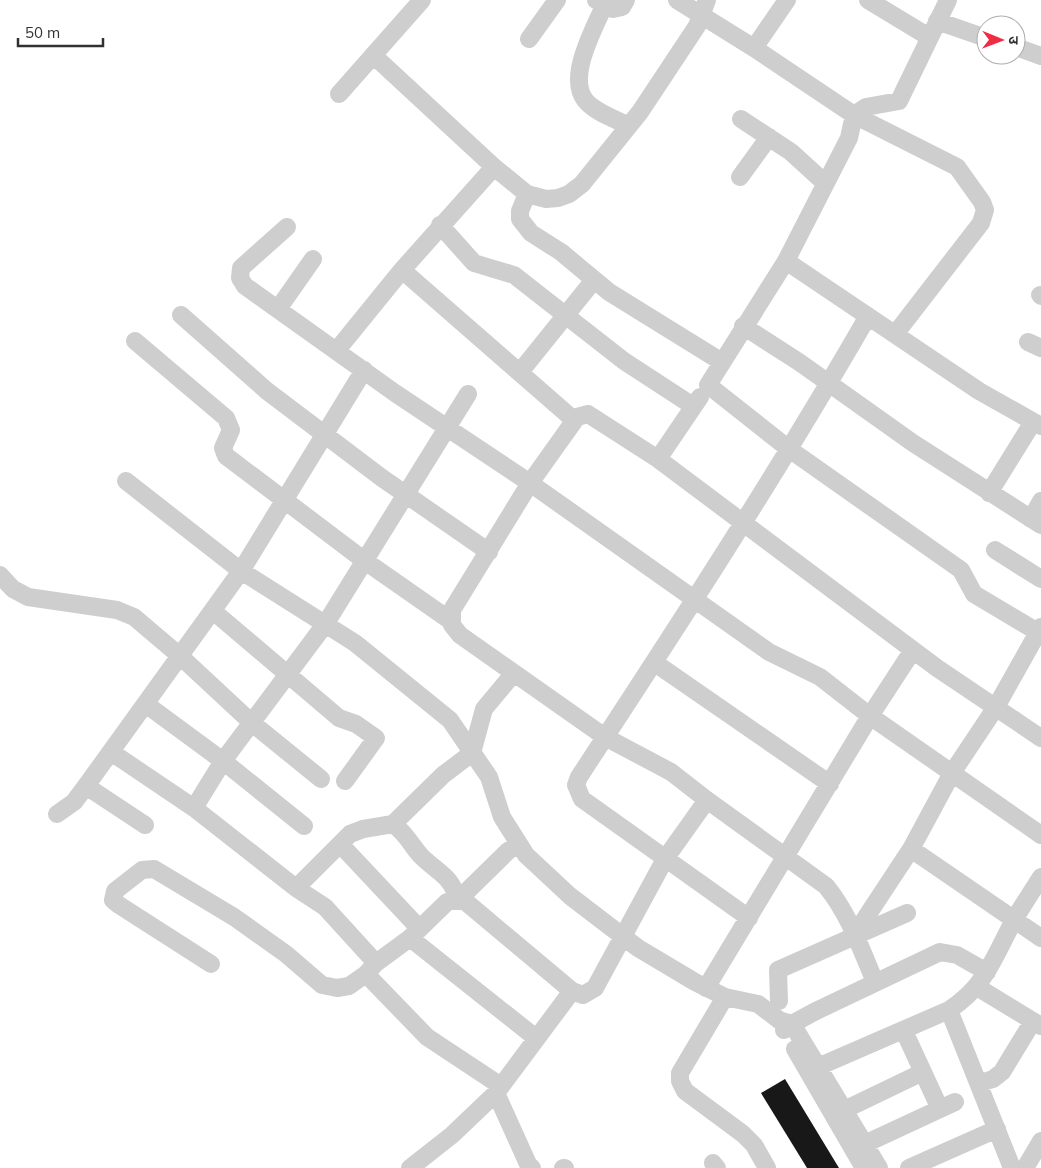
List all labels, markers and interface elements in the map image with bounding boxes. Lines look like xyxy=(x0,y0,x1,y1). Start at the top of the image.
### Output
scale bar xyxy=(18,15,102,47)
north arrow xyxy=(976,15,1026,65)
text: 50 m xyxy=(25,23,60,42)
text: उ xyxy=(1005,36,1023,45)

